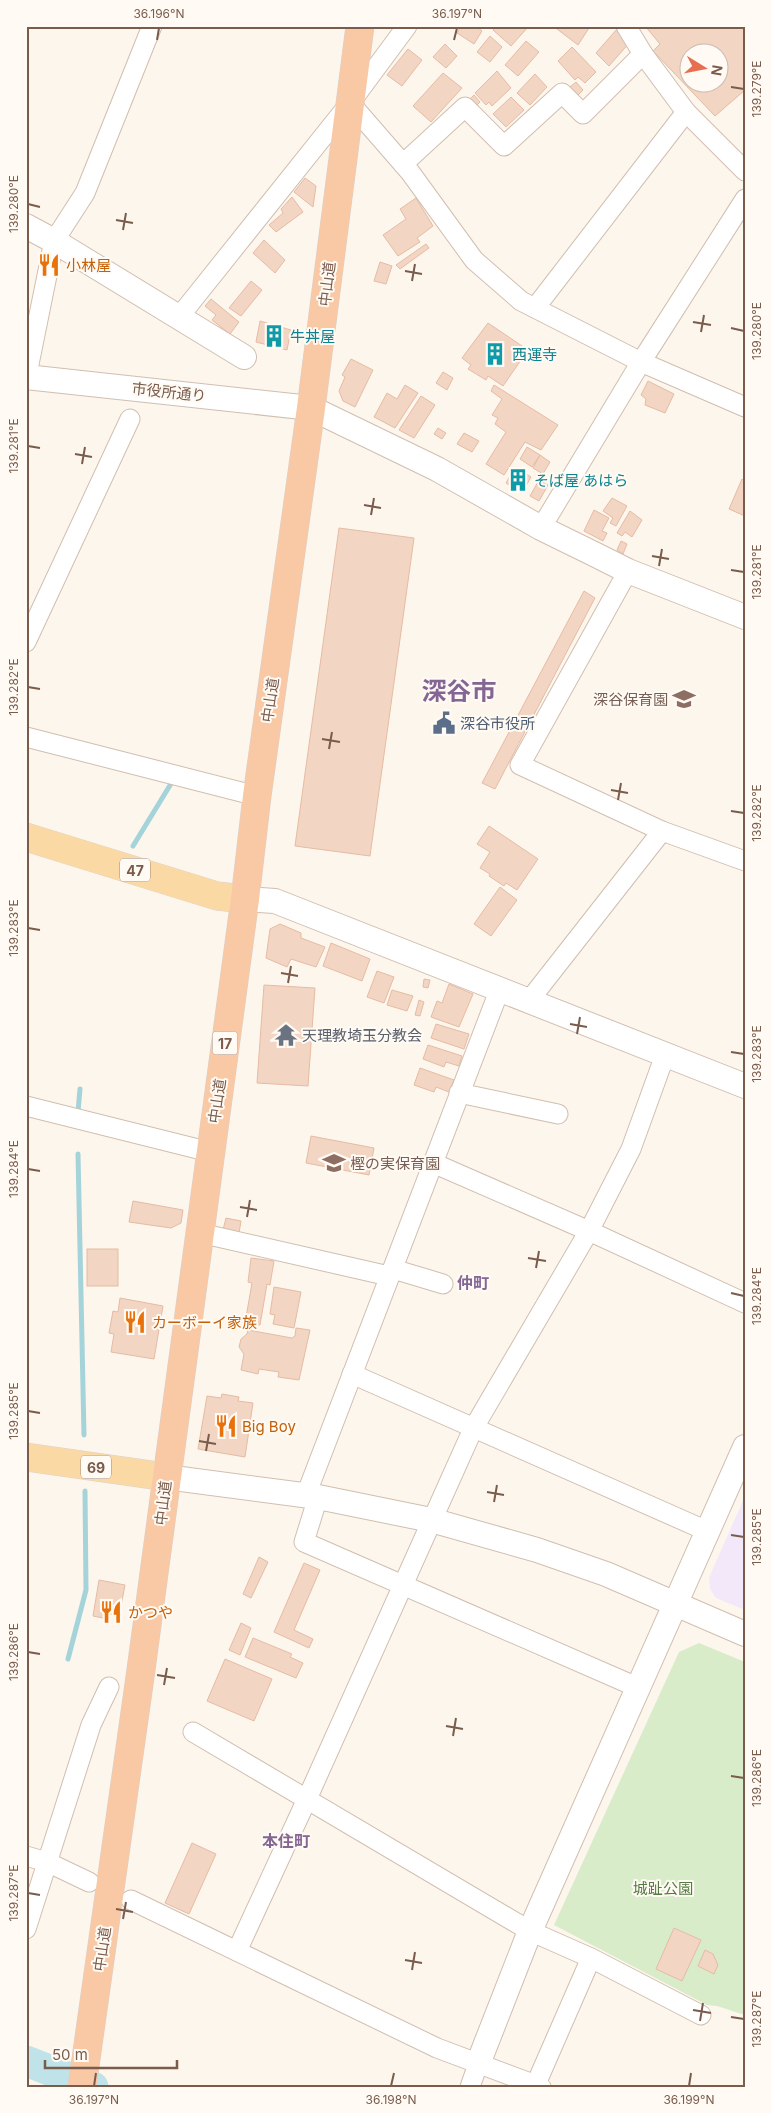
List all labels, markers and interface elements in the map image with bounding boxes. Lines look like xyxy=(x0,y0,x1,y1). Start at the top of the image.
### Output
text: 36.196°N xyxy=(133,6,185,21)
text: 36.197°N xyxy=(432,6,482,21)
north arrow xyxy=(678,42,728,92)
text: 139.279°E xyxy=(749,61,764,118)
text: N xyxy=(708,64,727,77)
text: 139.280°E xyxy=(6,175,21,233)
restaurant icon: 小林屋 xyxy=(36,252,62,278)
place label: 小林屋 xyxy=(66,256,111,275)
street label: 中山道 xyxy=(315,261,339,307)
text: 139.280°E xyxy=(749,302,764,360)
building icon: 牛丼屋 xyxy=(261,323,287,349)
place label: 牛丼屋 xyxy=(290,327,335,346)
building icon: 西運寺 xyxy=(482,341,508,367)
place label: 西運寺 xyxy=(512,345,557,364)
street label: 市役所通り xyxy=(131,379,207,405)
text: 139.281°E xyxy=(6,418,21,474)
building icon: そば屋 あはら xyxy=(505,467,531,493)
place label: そば屋 あはら xyxy=(534,471,628,490)
text: 139.281°E xyxy=(749,544,764,600)
text: 139.282°E xyxy=(6,658,21,716)
street label: 中山道 xyxy=(257,676,283,724)
district label: 深谷市 xyxy=(421,676,497,706)
school or university icon: 深谷保育園 xyxy=(671,686,697,712)
place label: 深谷保育園 xyxy=(593,690,668,709)
public building icon: 深谷市役所 xyxy=(431,710,457,736)
place label: 深谷市役所 xyxy=(460,714,535,733)
text: 139.282°E xyxy=(749,784,764,842)
road number: 47 xyxy=(120,858,150,882)
text: 139.283°E xyxy=(6,899,21,957)
temple icon: 天理教埼玉分教会 xyxy=(273,1022,299,1048)
text: 139.283°E xyxy=(749,1025,764,1083)
place label: 天理教埼玉分教会 xyxy=(302,1026,422,1045)
road number: 17 xyxy=(212,1032,238,1054)
street label: 中山道 xyxy=(204,1077,230,1125)
text: 139.284°E xyxy=(6,1140,21,1198)
school or university icon: 樫の実保育園 xyxy=(321,1150,347,1176)
place label: 樫の実保育園 xyxy=(350,1154,440,1173)
text: 139.284°E xyxy=(749,1267,764,1325)
district label: 仲町 xyxy=(457,1273,489,1293)
restaurant icon: カーボーイ家族 xyxy=(122,1309,148,1335)
place label: カーボーイ家族 xyxy=(152,1313,257,1332)
text: 139.285°E xyxy=(6,1382,21,1440)
restaurant icon: Big Boy xyxy=(213,1413,239,1439)
place label: Big Boy xyxy=(242,1417,296,1436)
road number: 69 xyxy=(81,1455,111,1478)
street label: 中山道 xyxy=(151,1480,175,1526)
text: 139.285°E xyxy=(749,1508,764,1566)
restaurant icon: かつや xyxy=(98,1599,124,1625)
place label: かつや xyxy=(128,1603,173,1622)
text: 139.286°E xyxy=(6,1623,21,1681)
text: 139.286°E xyxy=(749,1749,764,1807)
district label: 本住町 xyxy=(262,1831,310,1851)
text: 139.287°E xyxy=(6,1864,21,1922)
park label: 城趾公園 xyxy=(633,1879,693,1898)
street label: 中山道 xyxy=(89,1925,115,1973)
text: 139.287°E xyxy=(749,1990,764,2048)
scale bar xyxy=(45,2038,178,2070)
text: 50 m xyxy=(52,2045,88,2064)
text: 36.197°N xyxy=(69,2092,119,2107)
text: 36.198°N xyxy=(366,2092,416,2107)
text: 36.199°N xyxy=(663,2092,715,2107)

